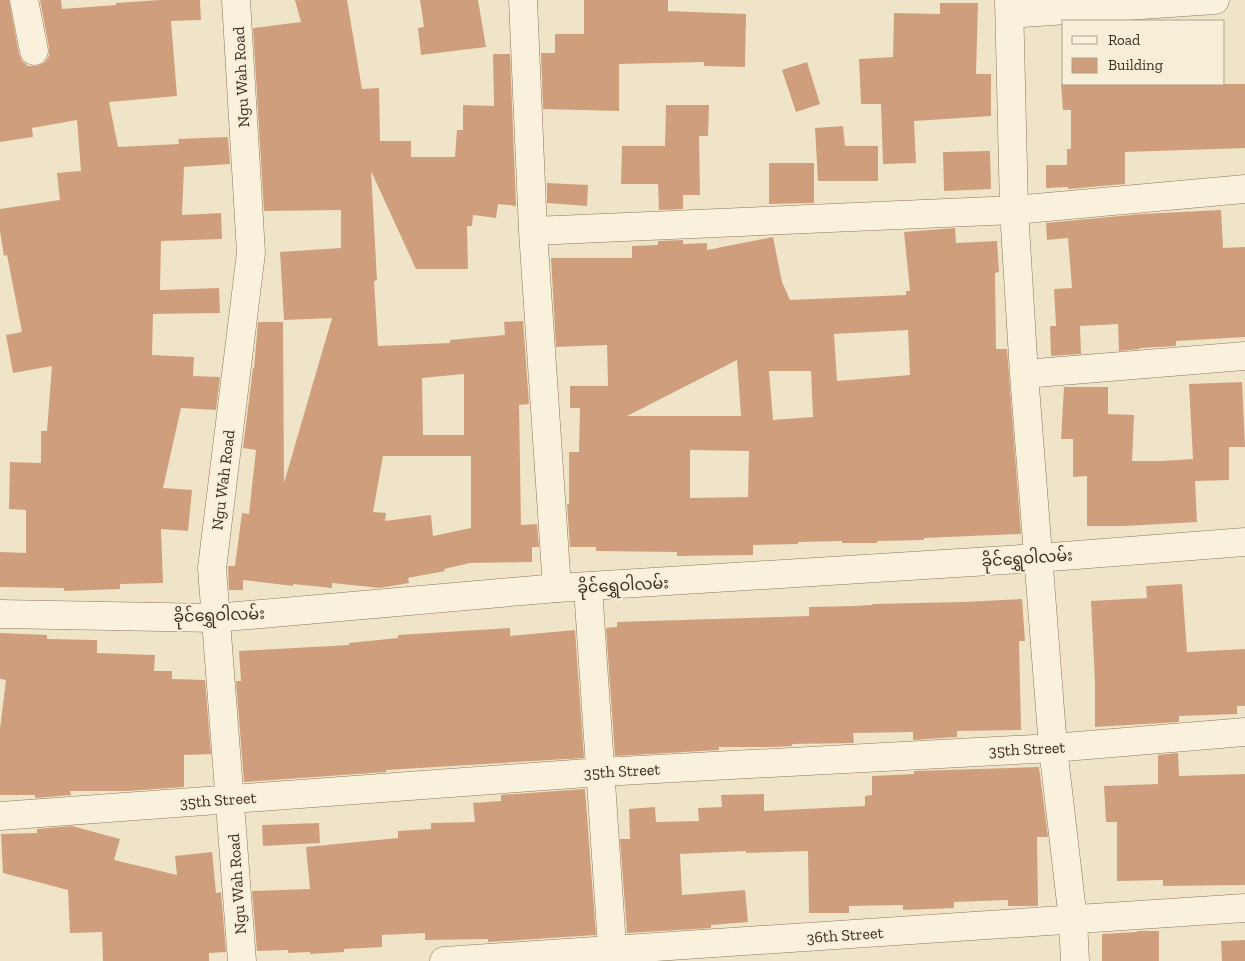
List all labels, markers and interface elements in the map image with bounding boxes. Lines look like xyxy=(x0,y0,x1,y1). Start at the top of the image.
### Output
legend xyxy=(1062,20,1225,85)
street label: Ngu Wah Road xyxy=(229,26,253,128)
text: Road xyxy=(1108,31,1141,49)
text: Building xyxy=(1108,56,1163,74)
street label: Ngu Wah Road xyxy=(207,428,239,531)
street label: ခိုင်ရွှေဝါလမ်း xyxy=(981,543,1074,576)
street label: ခိုင်ရွှေဝါလမ်း xyxy=(577,571,669,602)
street label: ခိုင်ရွှေဝါလမ်း xyxy=(173,602,265,631)
street label: 35th Street xyxy=(988,738,1066,760)
street label: 35th Street xyxy=(583,760,661,782)
street label: 35th Street xyxy=(179,788,257,812)
street label: Ngu Wah Road xyxy=(224,833,250,935)
street label: 36th Street xyxy=(806,923,884,947)

